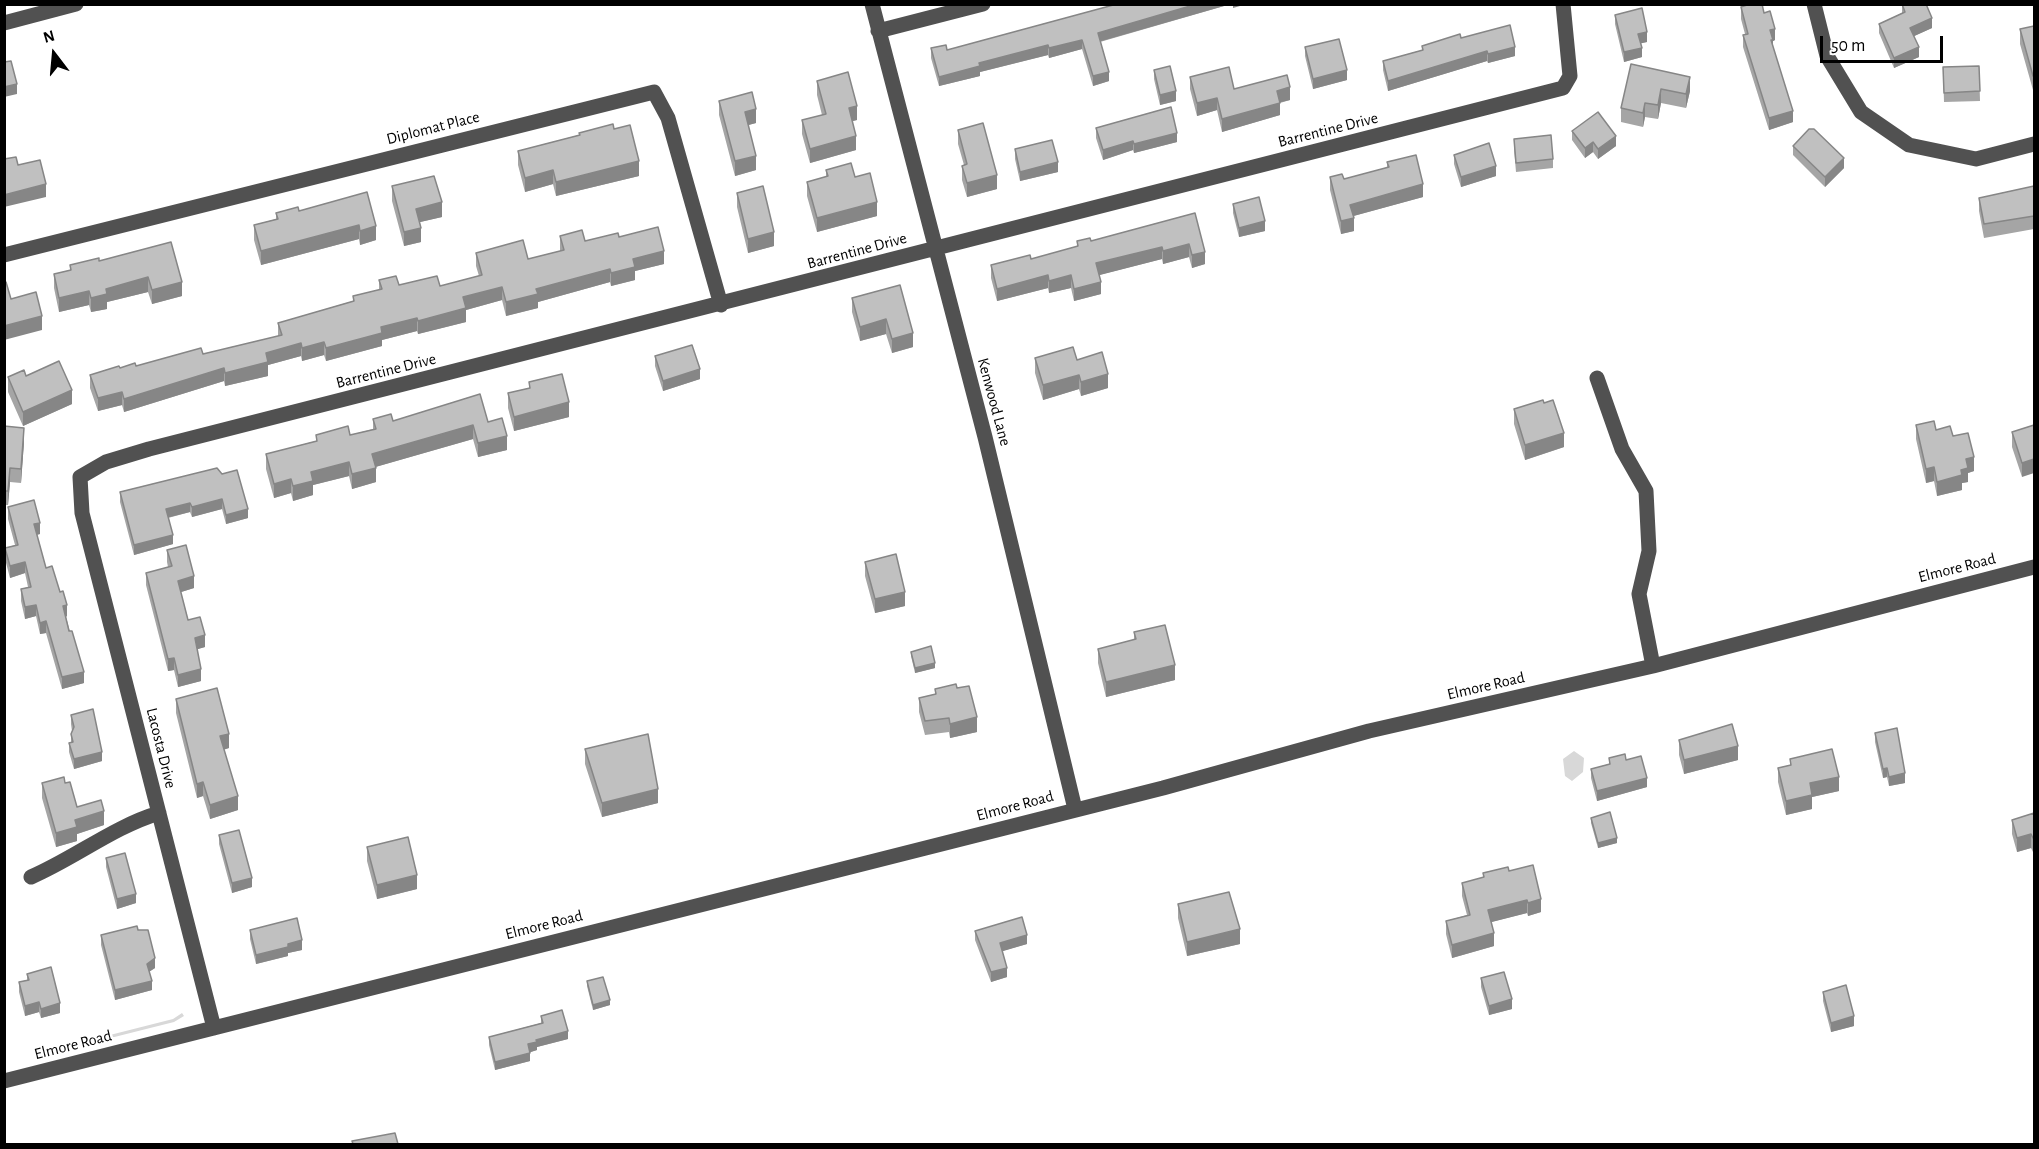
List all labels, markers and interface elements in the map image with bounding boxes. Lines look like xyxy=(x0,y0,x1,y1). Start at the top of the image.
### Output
north arrow xyxy=(24,24,84,84)
scale bar xyxy=(1823,24,1946,62)
text: N xyxy=(41,27,57,46)
text: 50 m xyxy=(1831,37,1865,55)
street label: Diplomat Place xyxy=(385,107,481,149)
street label: Barrentine Drive xyxy=(1276,108,1380,152)
street label: Barrentine Drive xyxy=(805,228,909,274)
street label: Barrentine Drive xyxy=(334,349,438,393)
street label: Kenwood Lane xyxy=(973,356,1015,448)
street label: Elmore Road xyxy=(1916,549,1998,587)
street label: Elmore Road xyxy=(1445,668,1527,704)
street label: Lacosta Drive xyxy=(142,706,180,790)
street label: Elmore Road xyxy=(974,786,1056,826)
street label: Elmore Road xyxy=(503,906,585,944)
street label: Elmore Road xyxy=(32,1026,114,1064)

